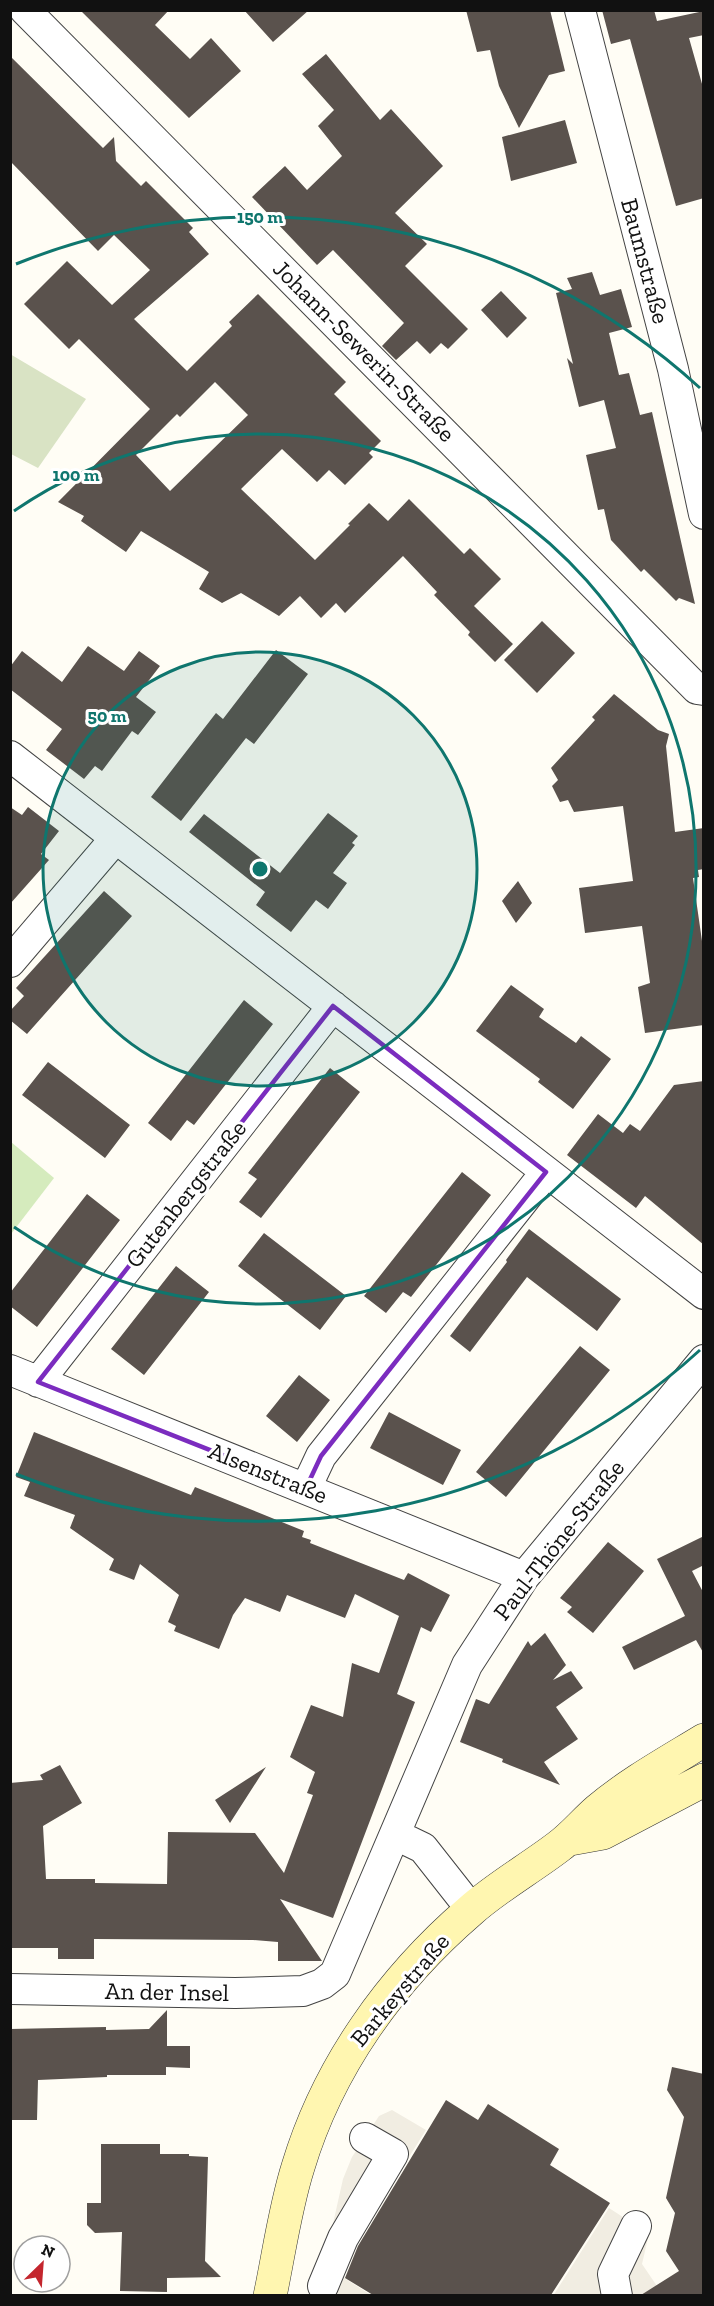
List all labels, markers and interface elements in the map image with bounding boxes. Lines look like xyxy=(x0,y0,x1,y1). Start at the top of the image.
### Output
street label: Baumstraße xyxy=(615,195,676,327)
text: 150 m xyxy=(237,206,283,228)
street label: Johann-Sewerin-Straße xyxy=(267,254,461,448)
text: 100 m xyxy=(52,464,100,486)
text: 50 m xyxy=(88,705,127,727)
centre of rings xyxy=(250,859,270,879)
street label: Gutenbergstraße xyxy=(119,1114,252,1273)
street label: Alsenstraße xyxy=(205,1436,332,1509)
street label: Paul-Thöne-Straße xyxy=(487,1454,630,1626)
street label: Barkeystraße xyxy=(344,1927,455,2052)
street label: An der Insel xyxy=(105,1976,229,2007)
north arrow xyxy=(12,2234,72,2294)
text: N xyxy=(39,2240,58,2262)

